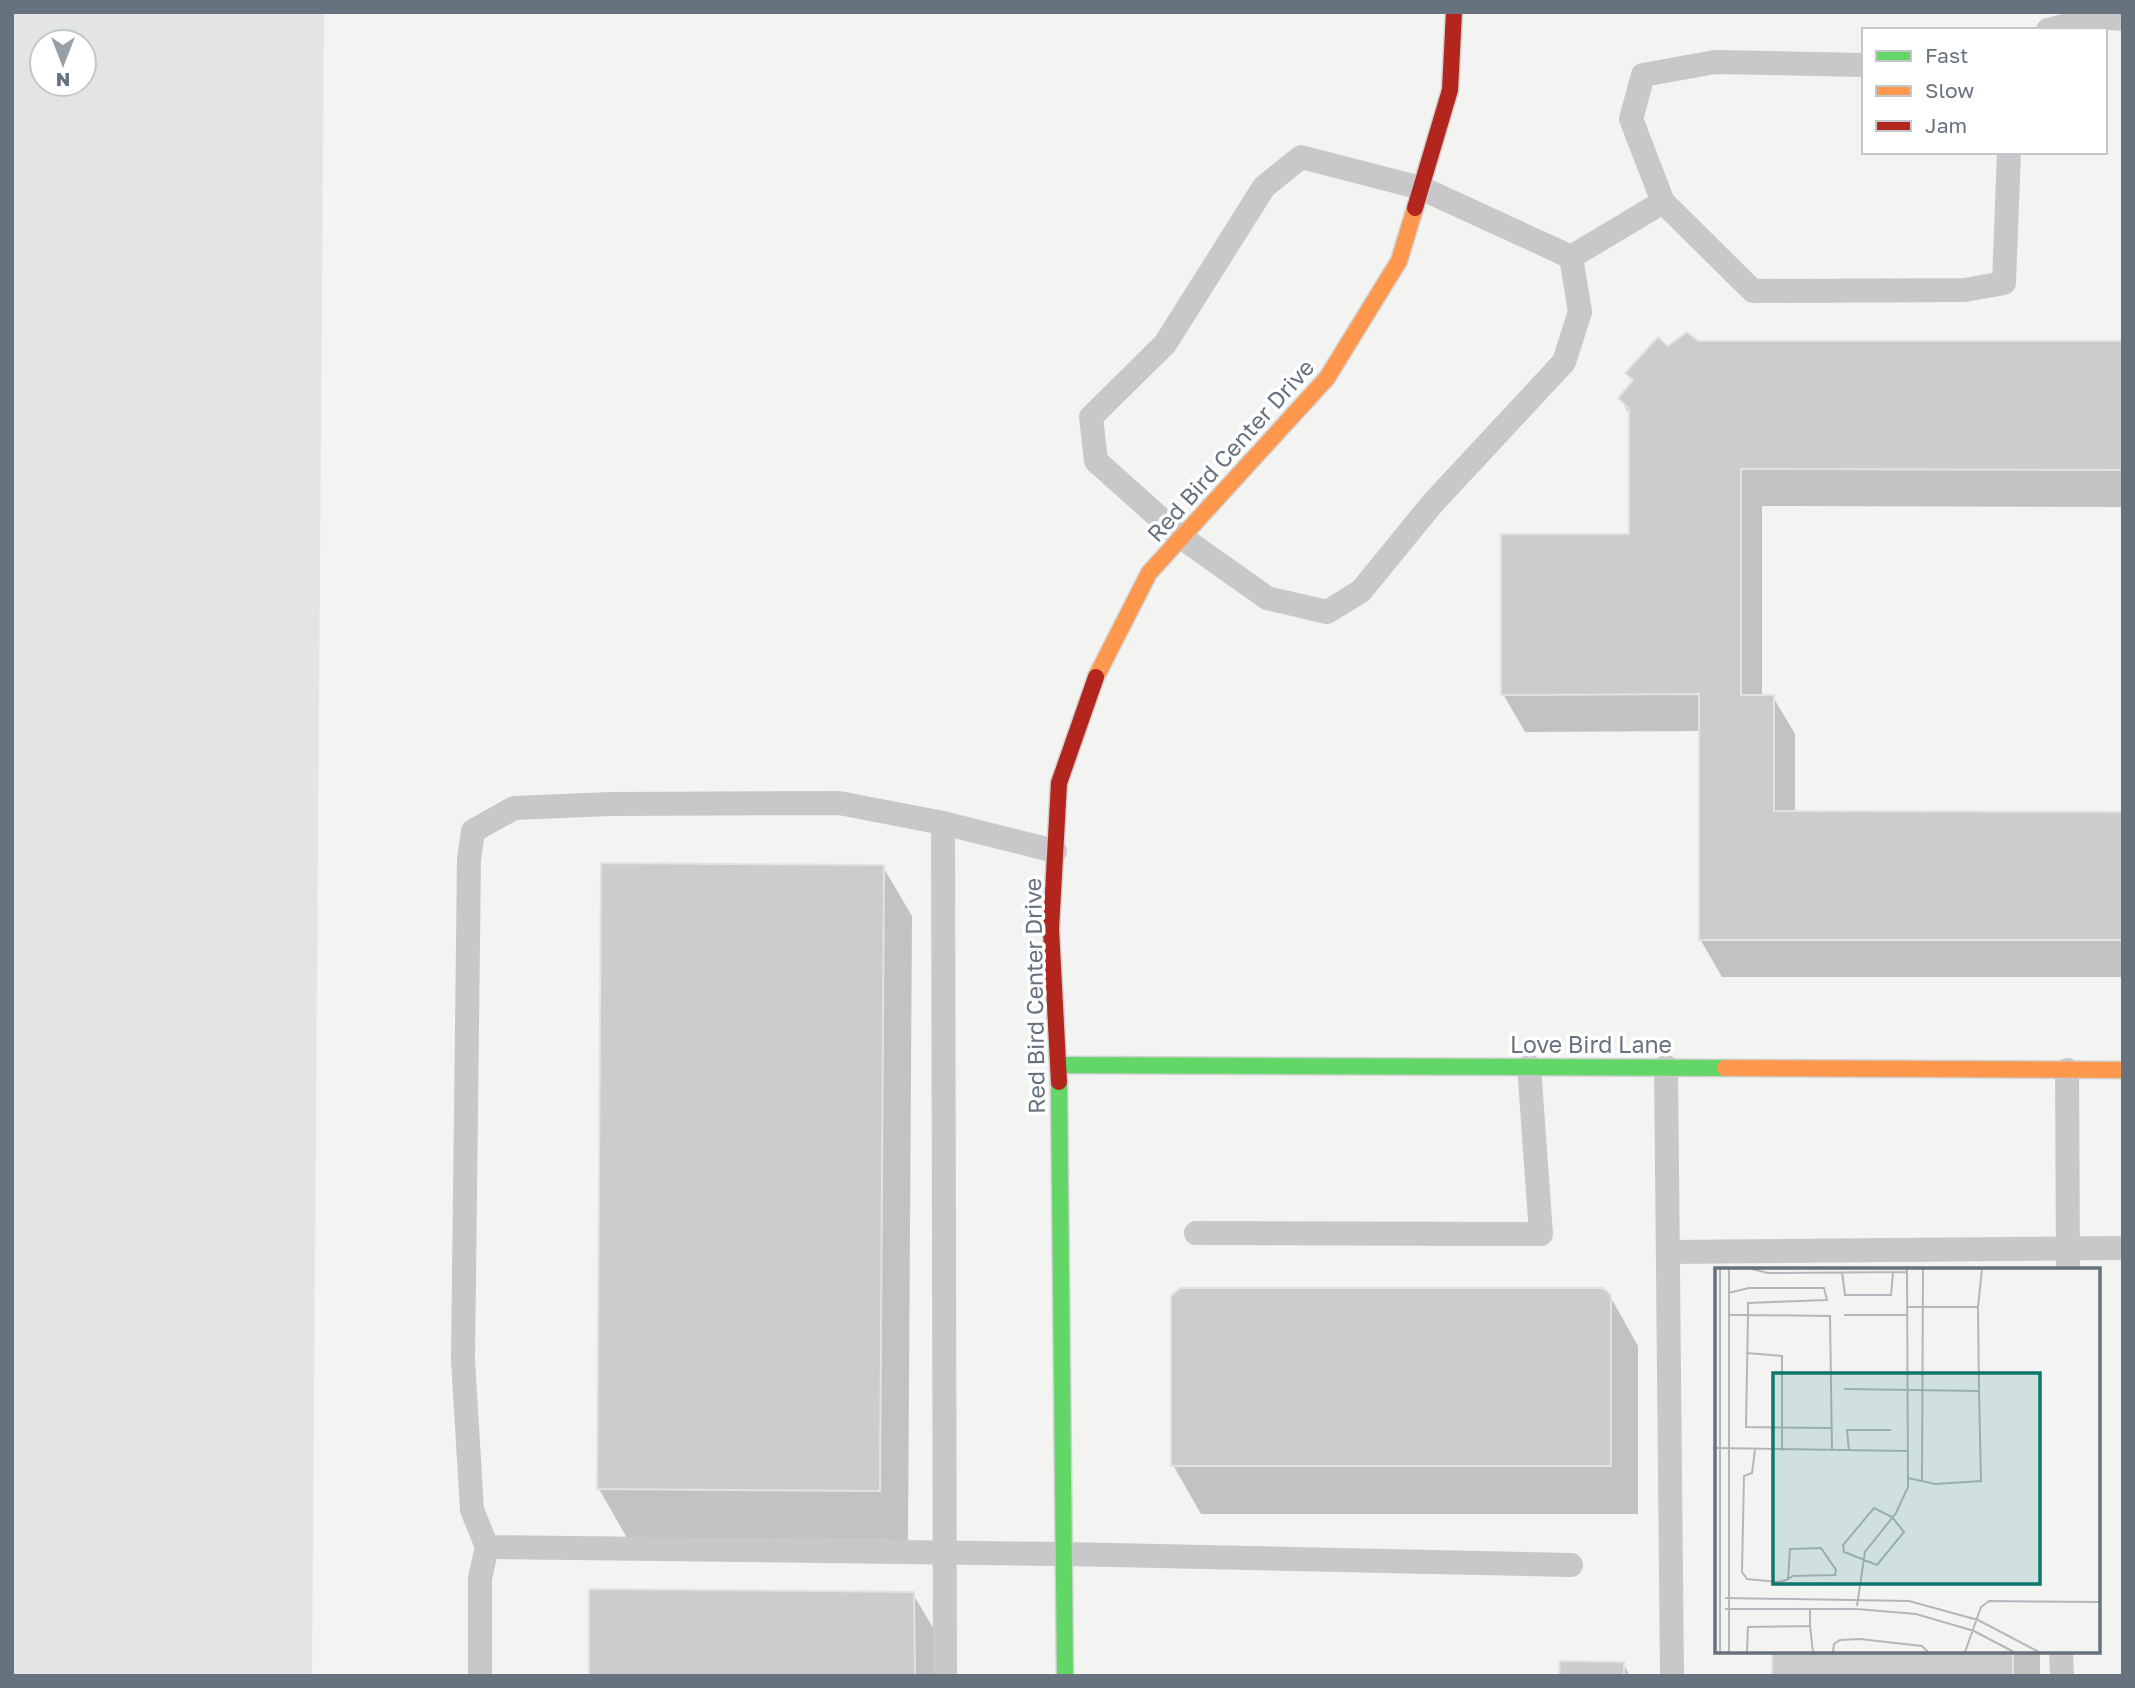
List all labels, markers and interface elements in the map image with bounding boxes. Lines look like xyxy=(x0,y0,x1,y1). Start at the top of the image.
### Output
north arrow xyxy=(28,28,98,98)
legend xyxy=(1862,28,2107,154)
text: Fast xyxy=(1925,42,1968,68)
text: N xyxy=(56,69,70,92)
text: Slow xyxy=(1925,77,1974,103)
text: Jam xyxy=(1925,112,1967,138)
street label: Red Bird Center Drive xyxy=(1141,353,1319,547)
street label: Red Bird Center Drive xyxy=(1018,878,1050,1114)
street label: Love Bird Lane xyxy=(1510,1030,1672,1058)
inset map xyxy=(1715,1268,2100,1653)

